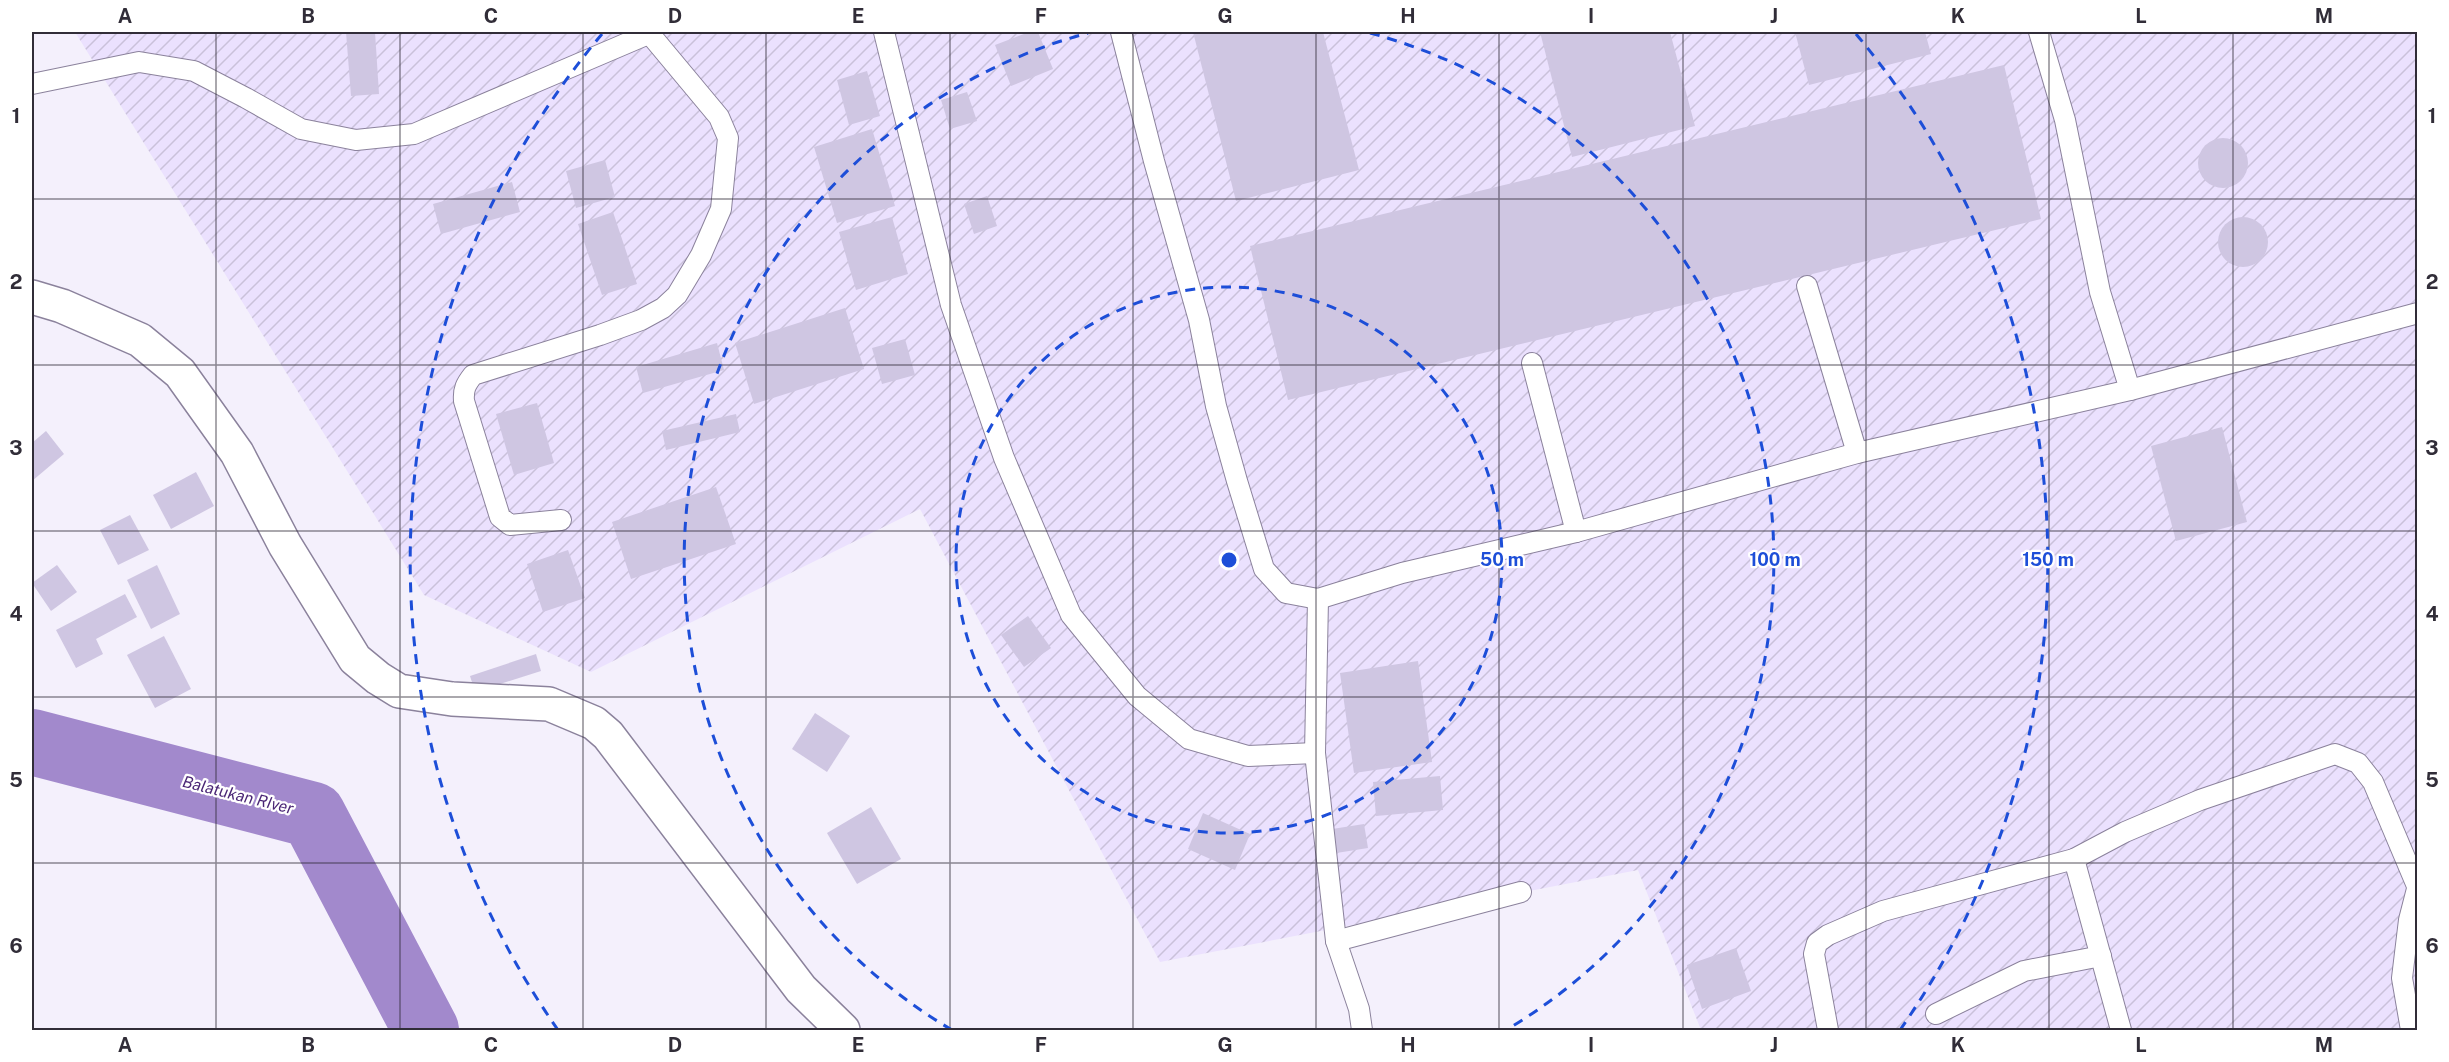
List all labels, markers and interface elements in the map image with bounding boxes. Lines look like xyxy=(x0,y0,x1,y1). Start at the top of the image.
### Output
text: A xyxy=(118,4,132,28)
text: B xyxy=(301,4,315,28)
text: C xyxy=(484,4,498,28)
text: D xyxy=(668,4,682,28)
text: E xyxy=(852,4,864,28)
text: F xyxy=(1035,4,1047,28)
text: G xyxy=(1217,4,1233,28)
text: H xyxy=(1400,4,1416,28)
text: I xyxy=(1588,4,1594,28)
text: J xyxy=(1770,4,1778,28)
text: K xyxy=(1951,4,1965,28)
text: L xyxy=(2135,4,2147,28)
text: M xyxy=(2315,4,2333,28)
text: 1 xyxy=(12,104,20,128)
text: 1 xyxy=(2428,104,2436,128)
text: 2 xyxy=(10,270,22,294)
text: 2 xyxy=(2426,270,2438,294)
text: 3 xyxy=(9,436,23,460)
text: 3 xyxy=(2425,436,2439,460)
text: 50 m xyxy=(1480,549,1524,570)
text: 100 m xyxy=(1749,549,1801,570)
text: 150 m xyxy=(2022,549,2074,570)
centre of rings xyxy=(1219,550,1239,570)
text: 4 xyxy=(9,602,23,626)
text: 4 xyxy=(2425,602,2439,626)
text: 5 xyxy=(9,768,23,792)
text: 5 xyxy=(2425,768,2439,792)
water label: Balatukan RIver xyxy=(181,772,296,818)
text: 6 xyxy=(9,934,23,958)
text: 6 xyxy=(2425,934,2439,958)
text: A xyxy=(118,1033,132,1057)
text: B xyxy=(301,1033,315,1057)
text: C xyxy=(484,1033,498,1057)
text: D xyxy=(668,1033,682,1057)
text: E xyxy=(852,1033,864,1057)
text: F xyxy=(1035,1033,1047,1057)
text: G xyxy=(1217,1033,1233,1057)
text: H xyxy=(1400,1033,1416,1057)
text: I xyxy=(1588,1033,1594,1057)
text: J xyxy=(1770,1033,1778,1057)
text: K xyxy=(1951,1033,1965,1057)
text: L xyxy=(2135,1033,2147,1057)
text: M xyxy=(2315,1033,2333,1057)

